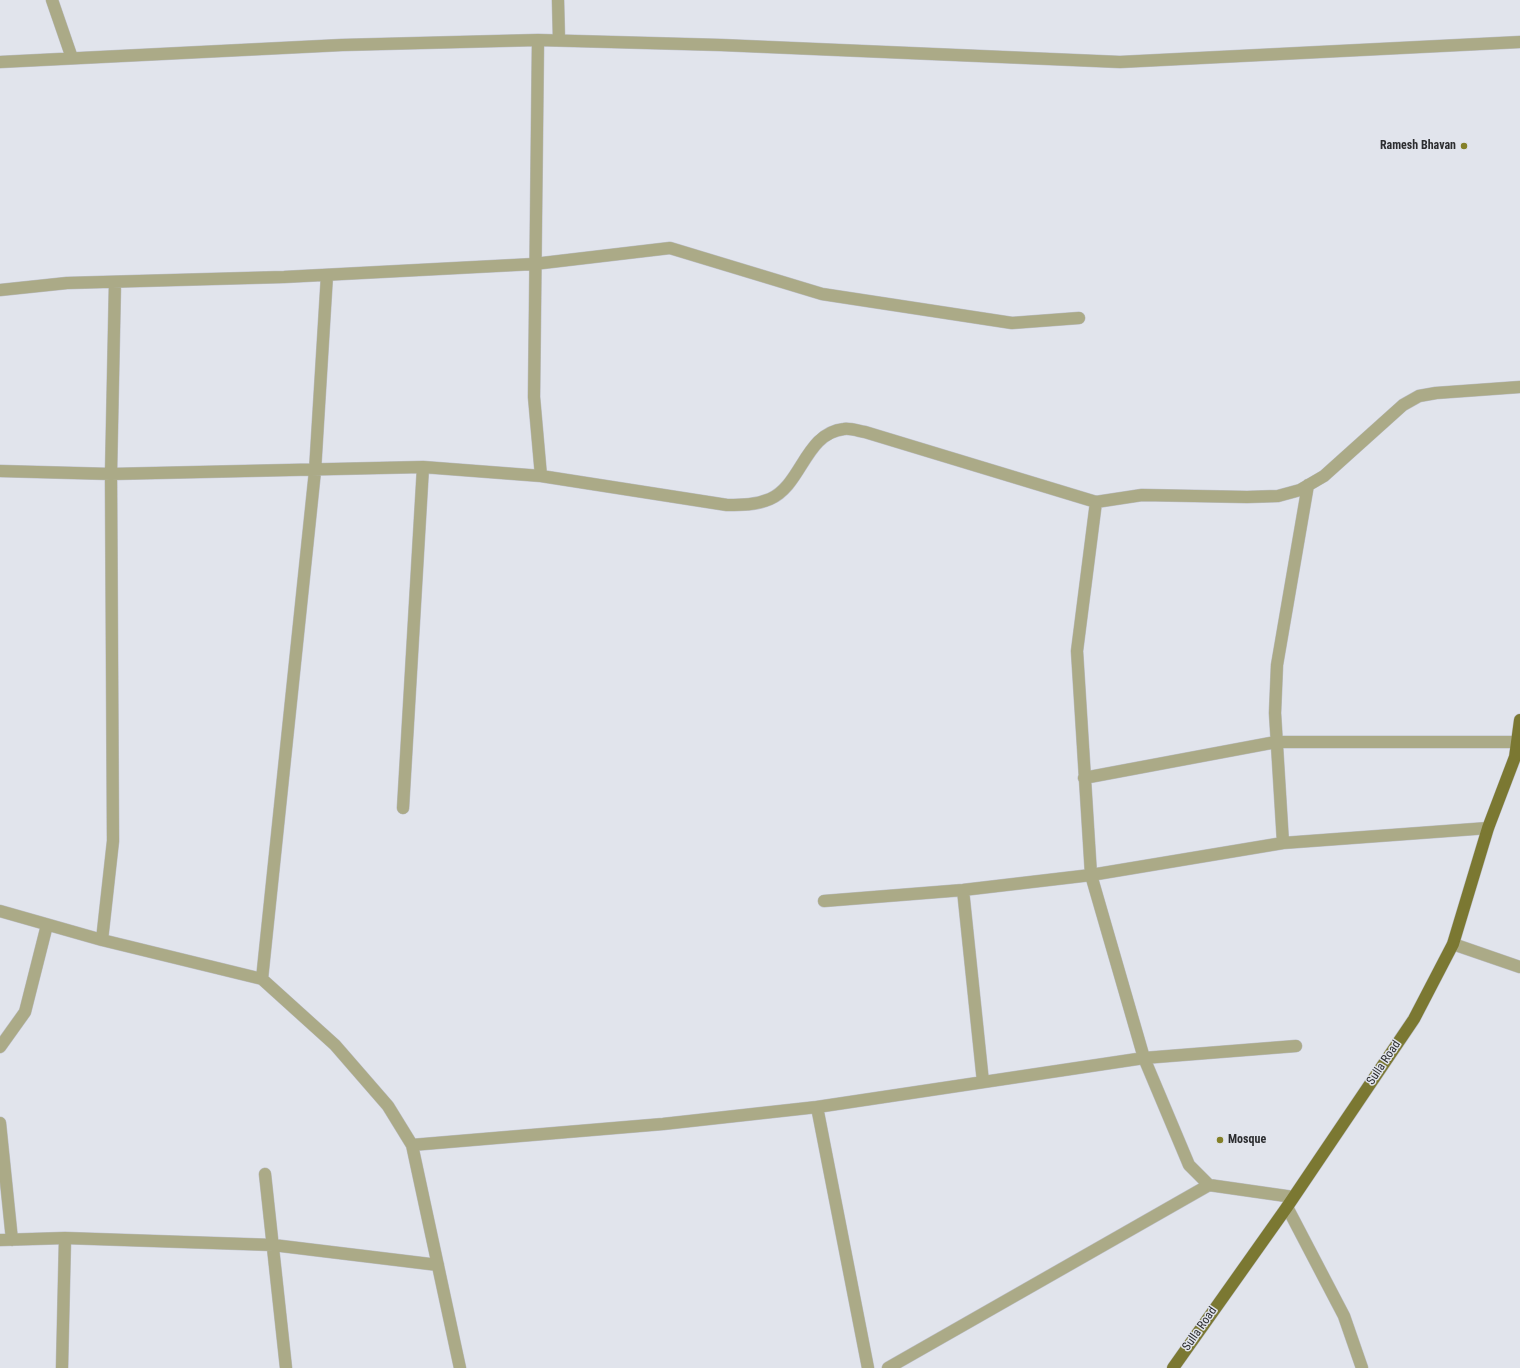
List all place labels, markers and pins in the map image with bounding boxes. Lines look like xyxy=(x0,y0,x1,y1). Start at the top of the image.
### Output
place label: Ramesh Bhavan xyxy=(1380,139,1456,153)
marker: Ramesh Bhavan xyxy=(1459,141,1469,151)
place label: Mosque xyxy=(1228,1133,1266,1147)
marker: Mosque xyxy=(1215,1135,1225,1145)

